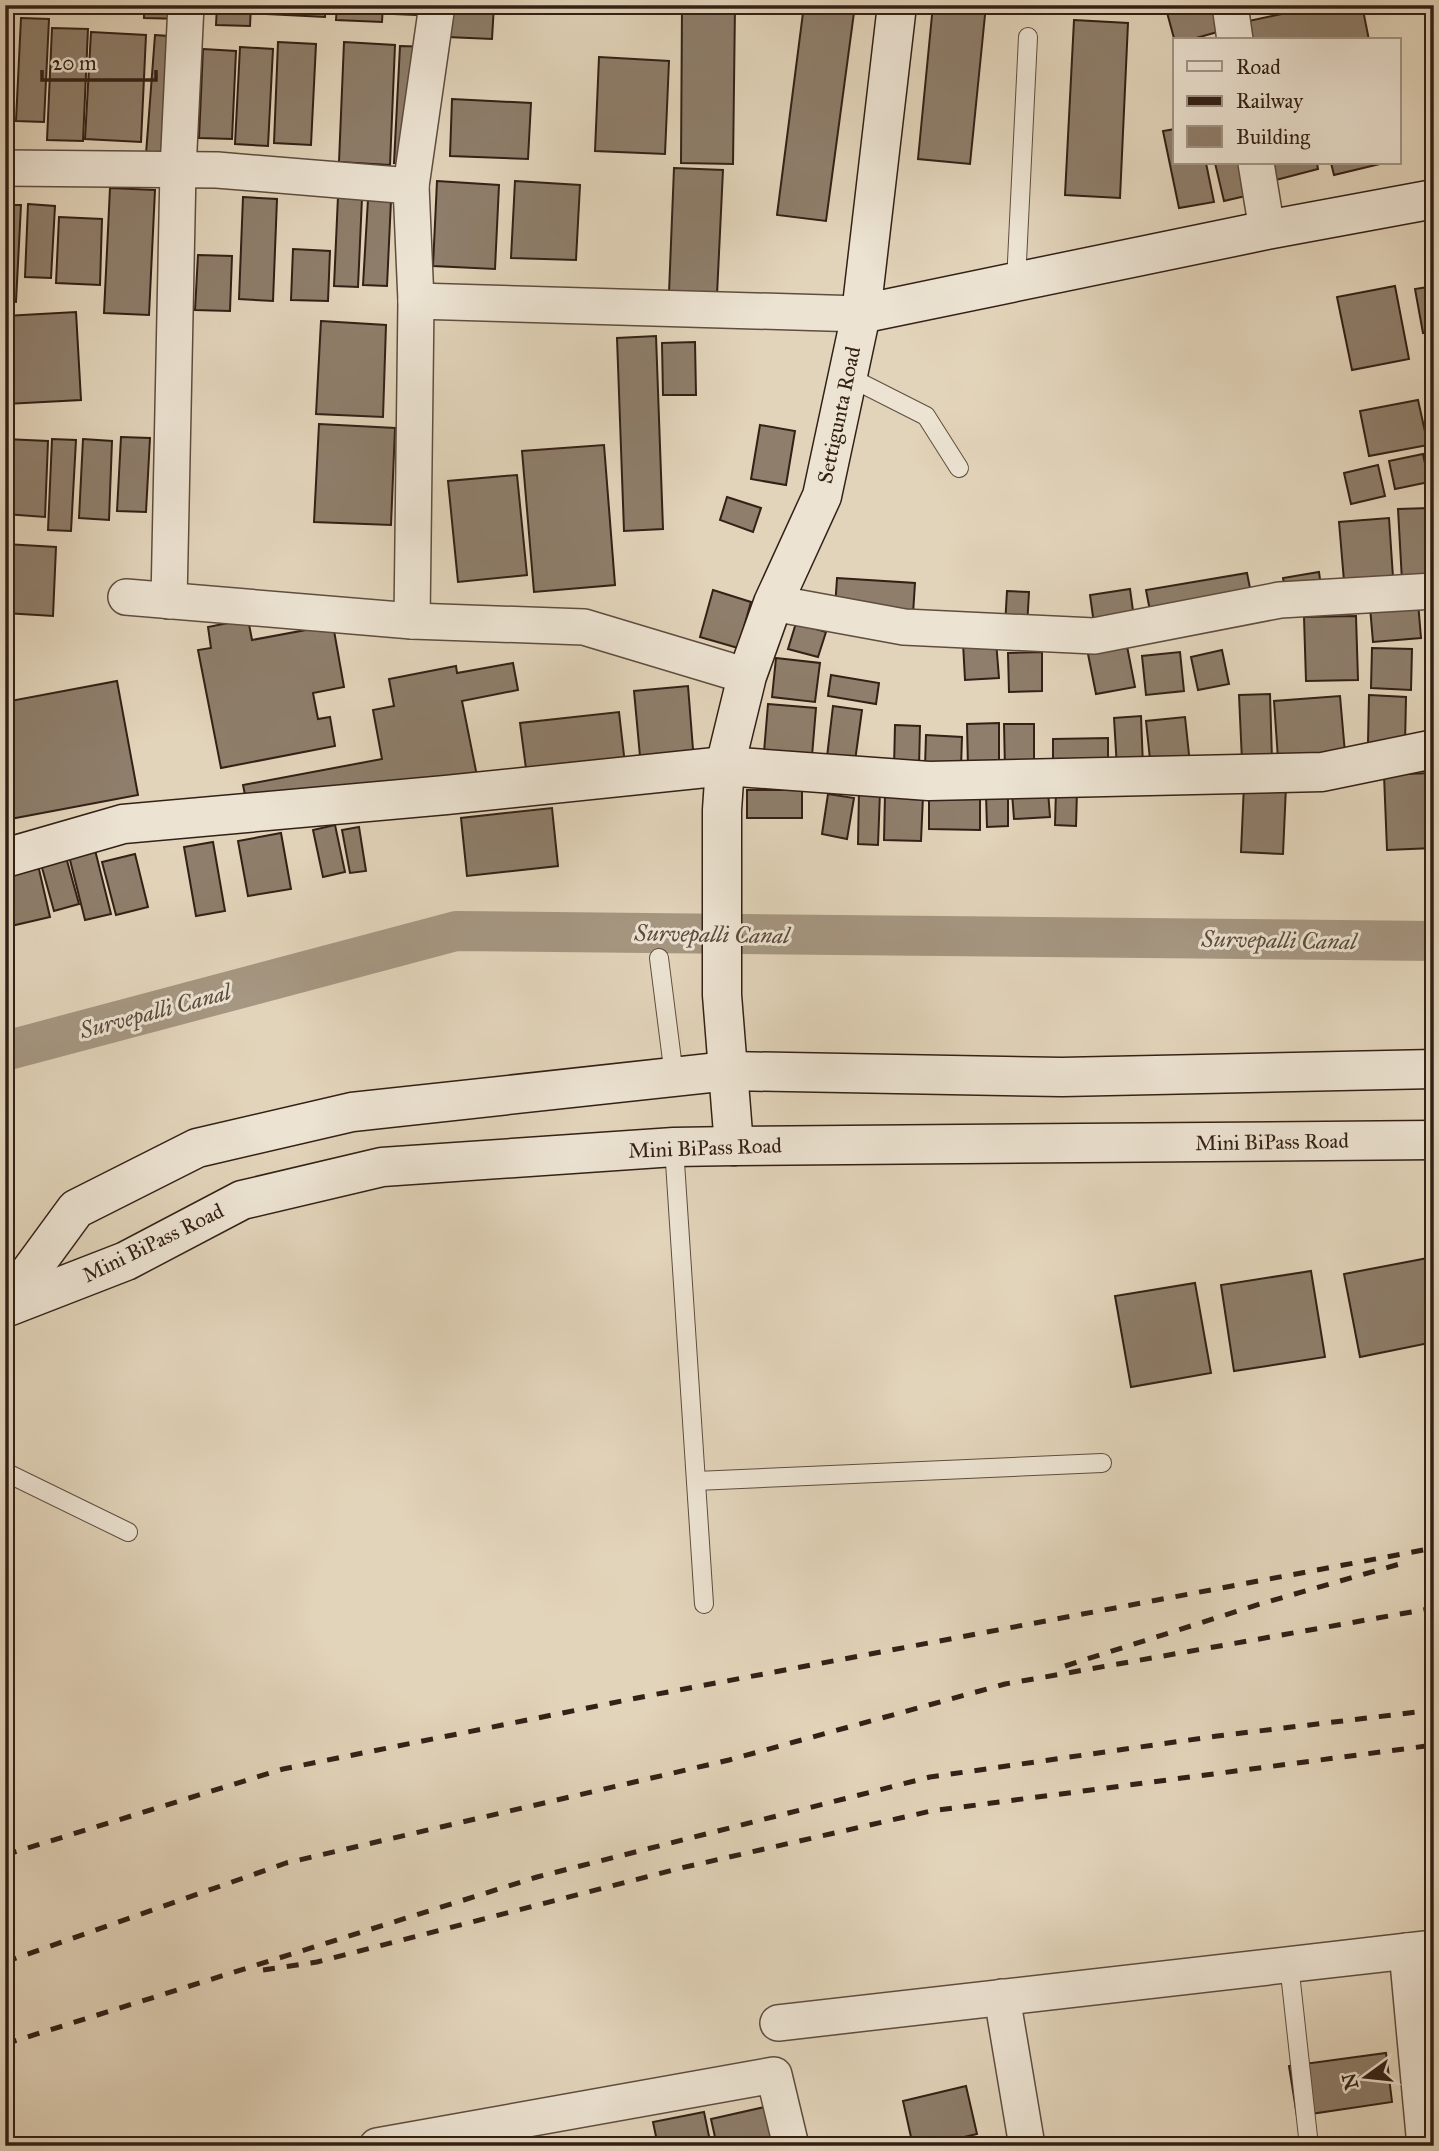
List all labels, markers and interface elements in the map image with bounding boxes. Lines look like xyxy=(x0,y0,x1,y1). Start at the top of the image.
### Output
scale bar xyxy=(42,38,156,82)
legend xyxy=(1173,38,1400,164)
text: 20 m xyxy=(52,50,97,76)
text: Road xyxy=(1236,54,1281,80)
text: Railway xyxy=(1236,88,1304,114)
text: Building xyxy=(1236,124,1310,150)
street label: Settigunta Road xyxy=(812,344,866,486)
water label: Survepalli Canal xyxy=(633,919,792,950)
water label: Survepalli Canal xyxy=(1200,925,1359,956)
water label: Survepalli Canal xyxy=(75,977,236,1046)
street label: Mini BiPass Road xyxy=(1195,1128,1350,1156)
street label: Mini BiPass Road xyxy=(628,1132,783,1164)
street label: Mini BiPass Road xyxy=(78,1197,228,1288)
north arrow xyxy=(1330,2042,1400,2112)
text: N xyxy=(1337,2071,1363,2092)

